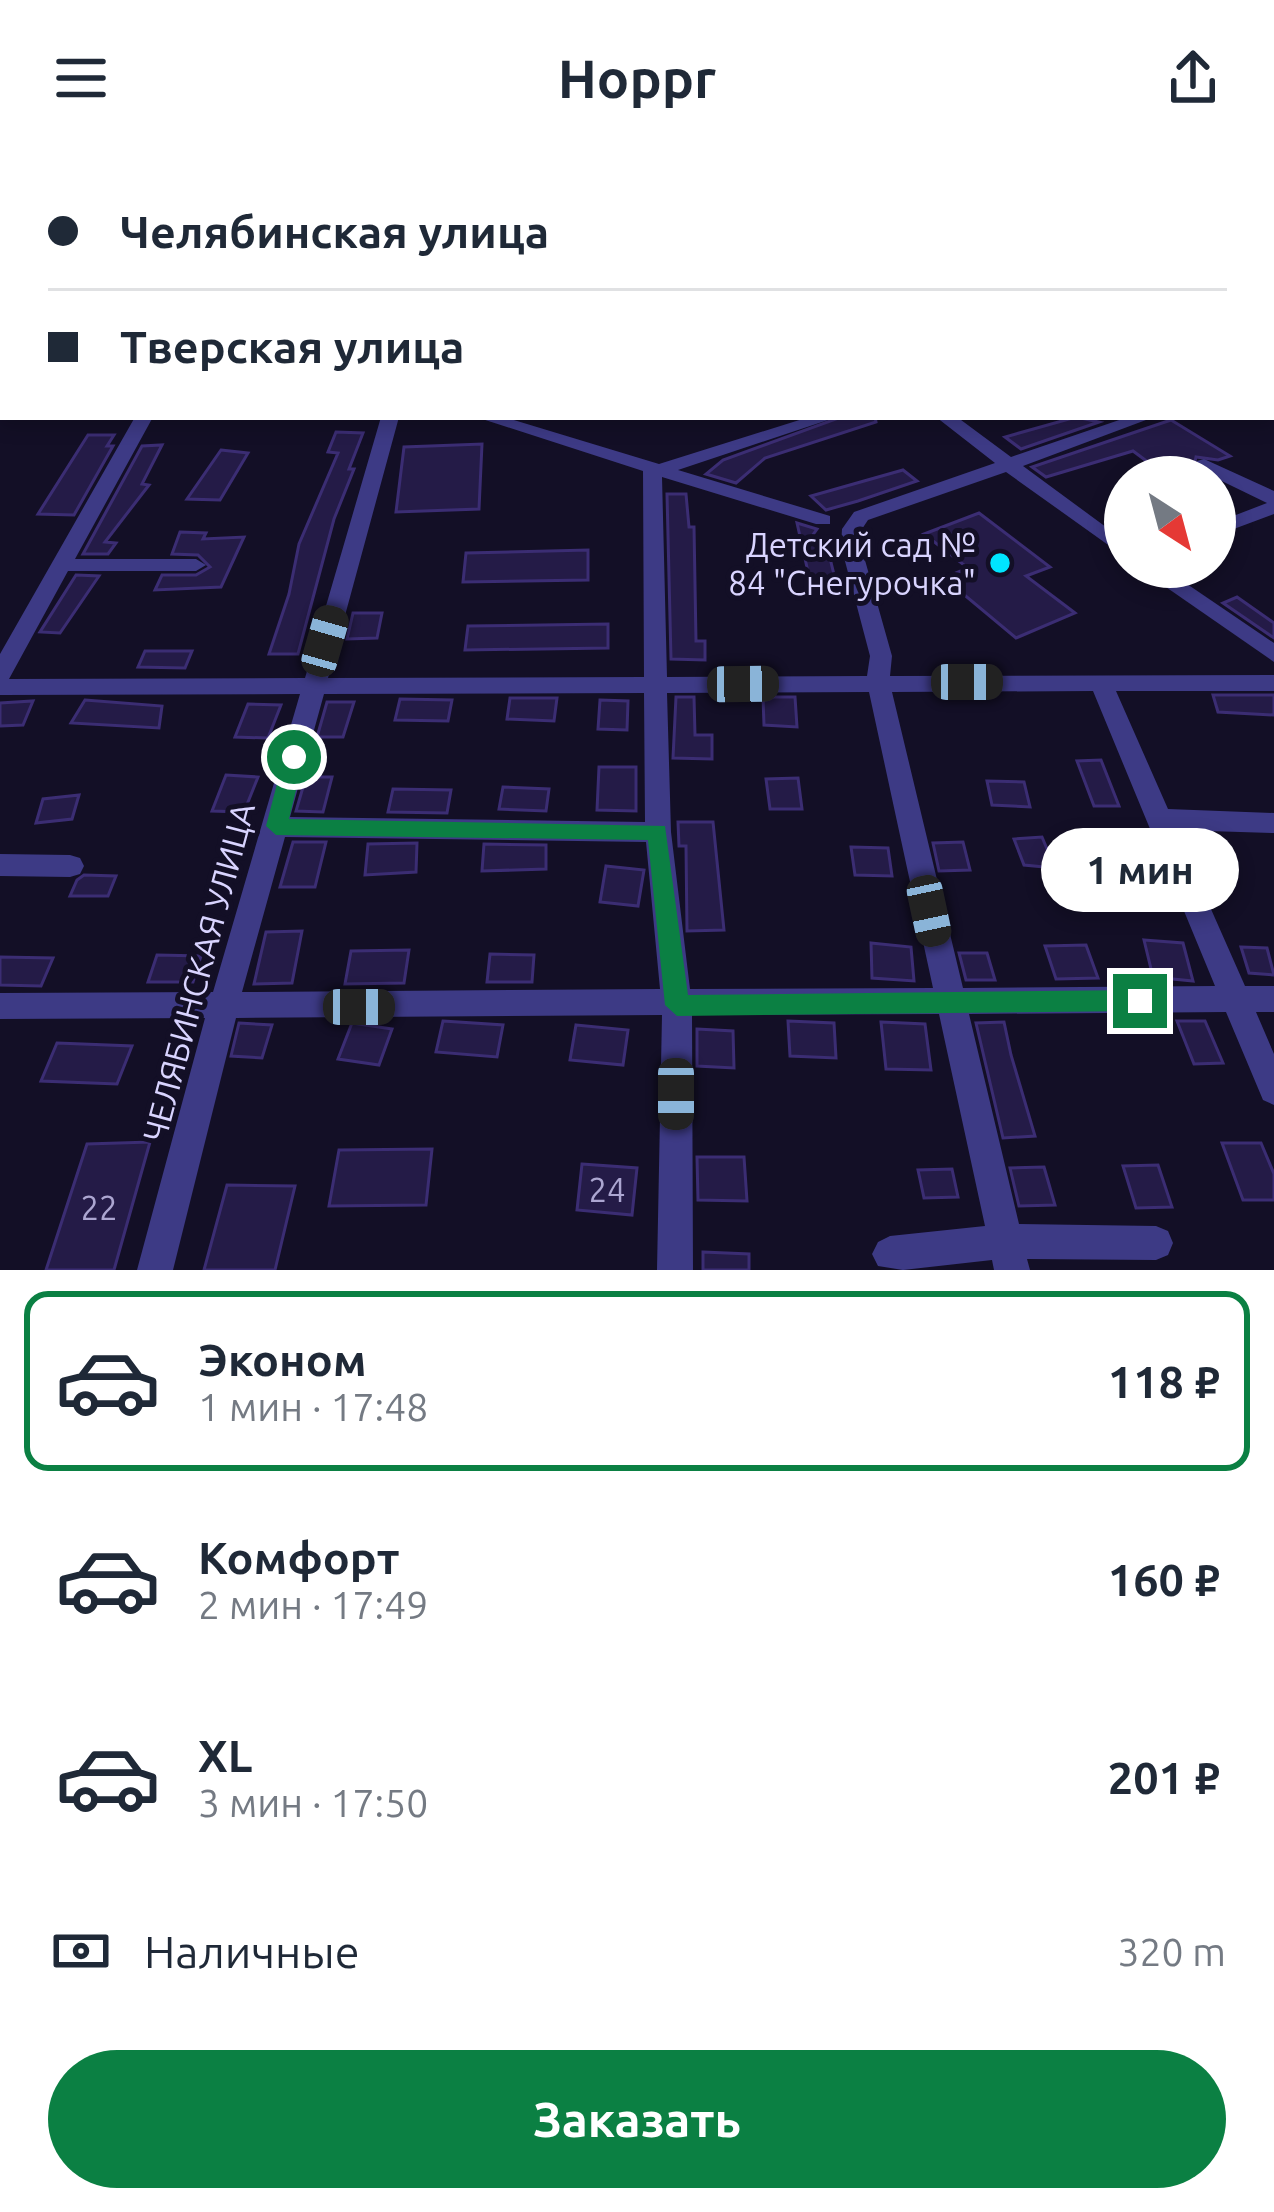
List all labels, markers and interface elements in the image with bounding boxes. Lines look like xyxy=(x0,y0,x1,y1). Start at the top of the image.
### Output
icon: menu xyxy=(48,45,114,111)
icon: share xyxy=(1160,45,1226,111)
text: Hoppr xyxy=(558,48,716,108)
text: Челябинская улица xyxy=(120,206,549,257)
text: Тверская улица xyxy=(120,321,465,372)
north arrow xyxy=(1104,456,1236,588)
map controls xyxy=(1104,456,1236,588)
place label: Детский сад № 84 "Снегурочка" xyxy=(728,526,976,601)
marker: Детский сад № 84 "Снегурочка" xyxy=(987,550,1013,576)
car xyxy=(298,601,352,681)
car xyxy=(931,664,1003,700)
car xyxy=(707,665,779,703)
route start xyxy=(267,730,321,784)
street label: ЧЕЛЯБИНСКАЯ УЛИЦА xyxy=(135,798,261,1145)
callout: 1 мин xyxy=(1041,827,1239,911)
text: 1 мин xyxy=(1086,848,1194,891)
car xyxy=(904,872,954,950)
route end xyxy=(1113,974,1167,1028)
car xyxy=(323,989,395,1025)
car xyxy=(658,1058,694,1130)
house number: 24 xyxy=(588,1171,626,1208)
house number: 22 xyxy=(80,1189,118,1226)
icon: car xyxy=(54,1327,162,1435)
text: Эконом xyxy=(198,1334,367,1385)
text: 118 ₽ xyxy=(1108,1356,1220,1407)
text: 1 мин · 17:48 xyxy=(198,1385,428,1428)
icon: car xyxy=(54,1525,162,1633)
text: Комфорт xyxy=(198,1532,400,1583)
text: 160 ₽ xyxy=(1108,1554,1220,1605)
text: 2 мин · 17:49 xyxy=(198,1583,428,1626)
icon: car xyxy=(54,1723,162,1831)
text: XL xyxy=(198,1730,252,1781)
text: 201 ₽ xyxy=(1108,1752,1220,1803)
text: 3 мин · 17:50 xyxy=(198,1781,428,1824)
icon: cash xyxy=(48,1918,114,1984)
text: Наличные xyxy=(144,1926,360,1977)
text: 320 m xyxy=(1117,1930,1226,1973)
button: Заказать xyxy=(48,2050,1226,2188)

